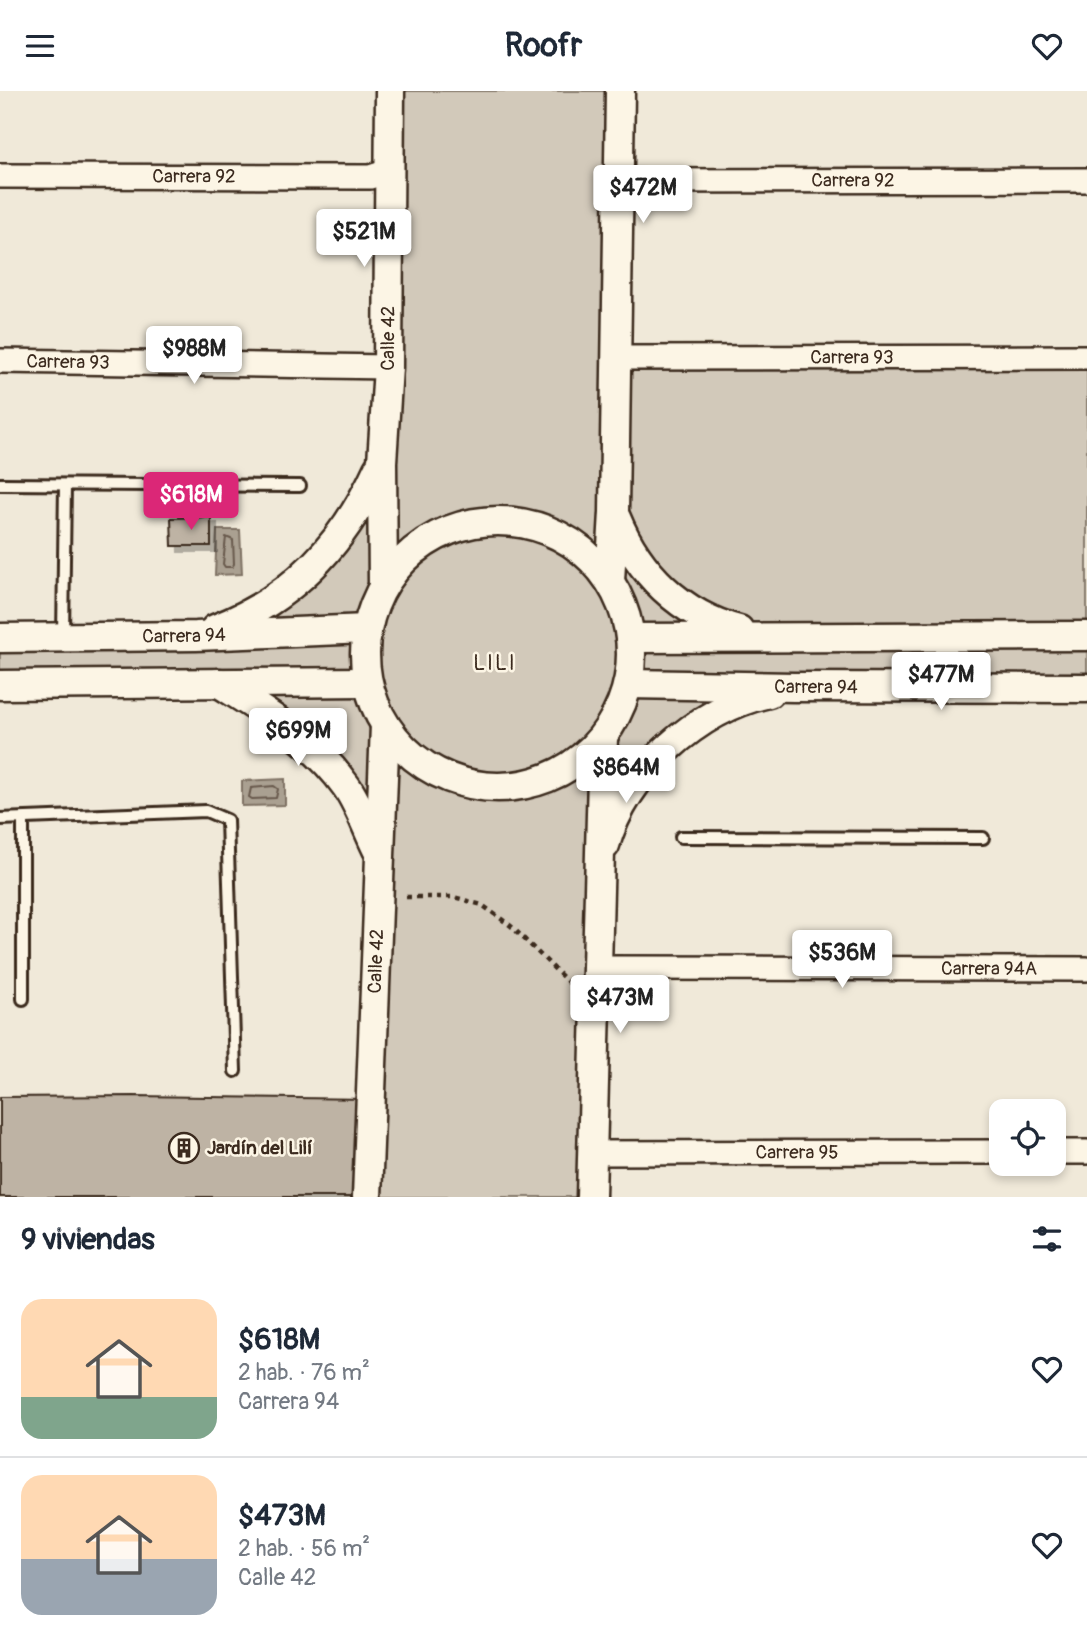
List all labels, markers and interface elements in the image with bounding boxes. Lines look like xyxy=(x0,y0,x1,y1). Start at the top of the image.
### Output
text: Roofr xyxy=(505,26,582,66)
icon: menu xyxy=(21,27,59,65)
icon: heart xyxy=(1028,27,1066,65)
street label: Carrera 92 xyxy=(152,164,236,189)
pin: $472M xyxy=(594,165,692,225)
street label: Carrera 92 xyxy=(811,168,895,193)
text: $472M xyxy=(609,173,677,202)
pin: $521M xyxy=(315,209,413,269)
text: $521M xyxy=(332,217,396,246)
street label: Calle 42 xyxy=(376,306,400,371)
pin: $988M xyxy=(145,327,243,386)
text: $988M xyxy=(162,334,226,363)
street label: Carrera 93 xyxy=(810,345,894,370)
street label: Carrera 93 xyxy=(26,349,110,375)
pin: $618M xyxy=(142,473,240,532)
text: $618M xyxy=(160,480,223,509)
street label: Carrera 94 xyxy=(142,623,226,649)
district label: LILI xyxy=(473,650,517,677)
pin: $477M xyxy=(892,653,990,712)
text: $477M xyxy=(908,660,974,689)
street label: Carrera 94 xyxy=(774,675,858,699)
pin: $699M xyxy=(249,709,347,768)
text: $699M xyxy=(265,716,331,745)
pin: $864M xyxy=(577,745,675,805)
text: $864M xyxy=(592,753,660,782)
street label: Calle 42 xyxy=(363,928,389,994)
pin: $536M xyxy=(793,930,891,990)
text: $536M xyxy=(808,938,876,967)
street label: Carrera 94A xyxy=(941,957,1037,981)
pin: $473M xyxy=(571,975,669,1035)
text: $473M xyxy=(586,983,654,1012)
map controls xyxy=(989,1099,1066,1176)
button: locate xyxy=(989,1099,1066,1176)
building icon: Jardín del Lilí xyxy=(167,1131,201,1165)
place label: Jardín del Lilí xyxy=(207,1136,313,1160)
street label: Carrera 95 xyxy=(755,1140,839,1165)
icon: filters xyxy=(1028,1220,1066,1258)
text: 9 viviendas xyxy=(21,1221,155,1258)
text: $618M xyxy=(238,1321,320,1358)
icon: home xyxy=(77,1327,161,1411)
icon: heart xyxy=(1028,1350,1066,1388)
text: 2 hab. · 76 m² xyxy=(238,1358,370,1387)
text: Carrera 94 xyxy=(238,1387,339,1416)
text: $473M xyxy=(238,1497,326,1534)
icon: home xyxy=(77,1503,161,1587)
icon: heart xyxy=(1028,1526,1066,1564)
text: 2 hab. · 56 m² xyxy=(238,1534,370,1563)
text: Calle 42 xyxy=(238,1563,316,1592)

